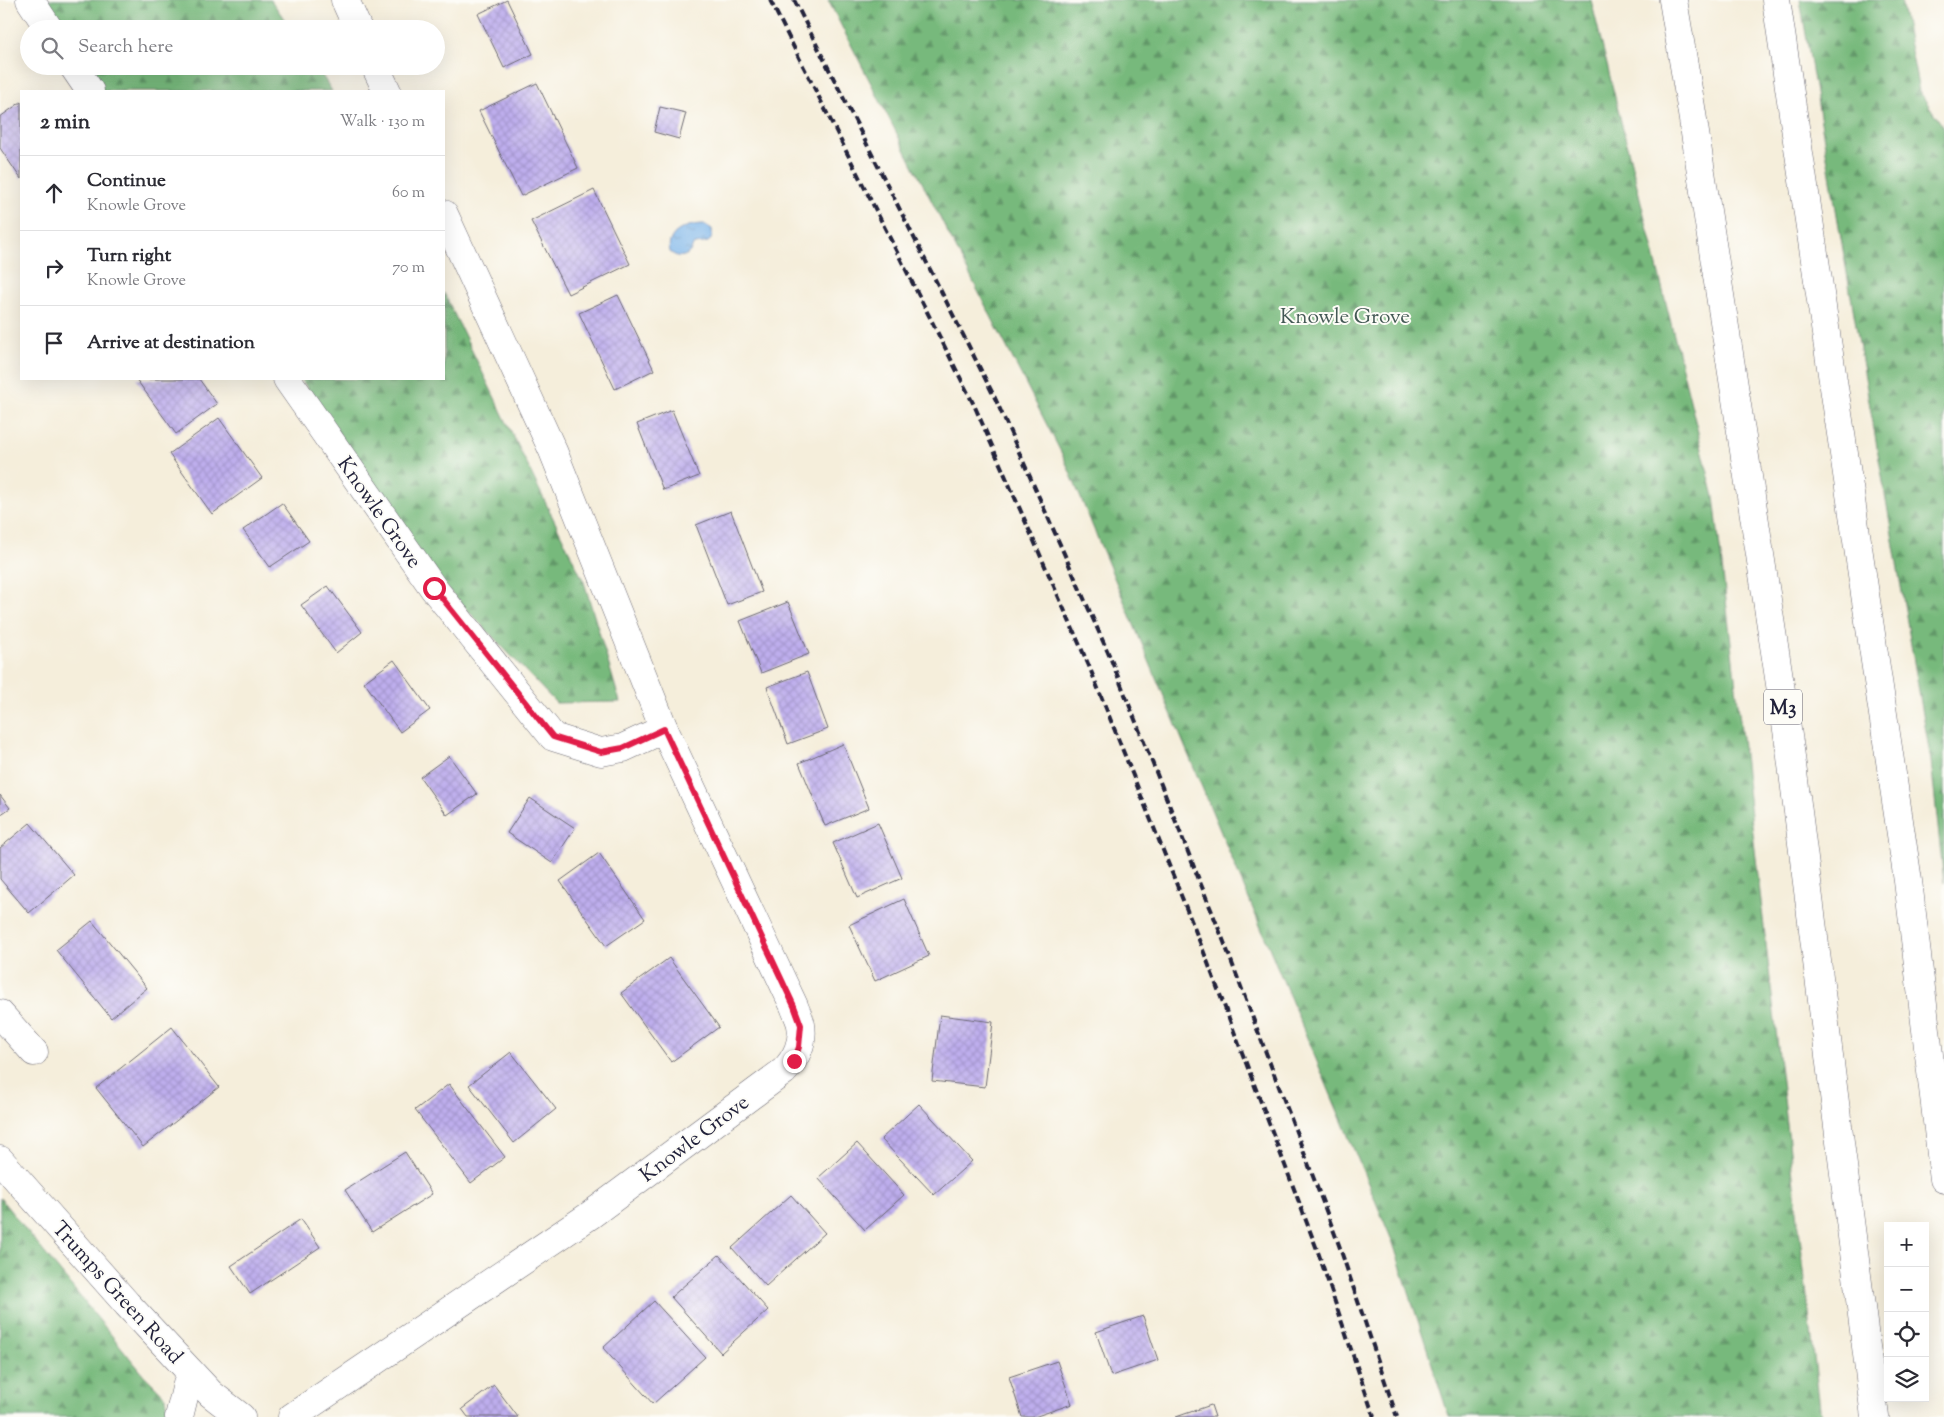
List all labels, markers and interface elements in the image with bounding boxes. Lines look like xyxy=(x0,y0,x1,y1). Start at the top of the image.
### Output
search box xyxy=(20,20,445,75)
icon: search xyxy=(38,34,66,62)
text: Search here xyxy=(78,34,173,61)
text: 2 min xyxy=(40,108,90,138)
text: Walk · 130 m xyxy=(340,111,425,134)
text: Continue xyxy=(87,168,166,195)
icon: ahead xyxy=(40,179,68,207)
text: 60 m xyxy=(392,182,425,205)
text: Knowle Grove xyxy=(87,195,186,218)
text: Turn right xyxy=(87,243,171,270)
icon: right xyxy=(40,254,68,282)
text: 70 m xyxy=(392,257,425,280)
text: Knowle Grove xyxy=(87,270,186,293)
park label: Knowle Grove xyxy=(1280,303,1410,333)
icon: arrive xyxy=(40,329,68,357)
text: Arrive at destination xyxy=(87,330,255,357)
street label: Knowle Grove xyxy=(329,451,428,575)
route start xyxy=(423,577,446,600)
road number: M3 xyxy=(1764,690,1802,724)
route end xyxy=(783,1050,806,1073)
street label: Knowle Grove xyxy=(634,1089,756,1191)
street label: Trumps Green Road xyxy=(44,1215,189,1372)
map controls xyxy=(1884,1222,1929,1402)
button: + xyxy=(1884,1222,1929,1267)
button: − xyxy=(1884,1267,1929,1312)
button: locate xyxy=(1884,1312,1929,1357)
button: layers xyxy=(1884,1357,1929,1402)

